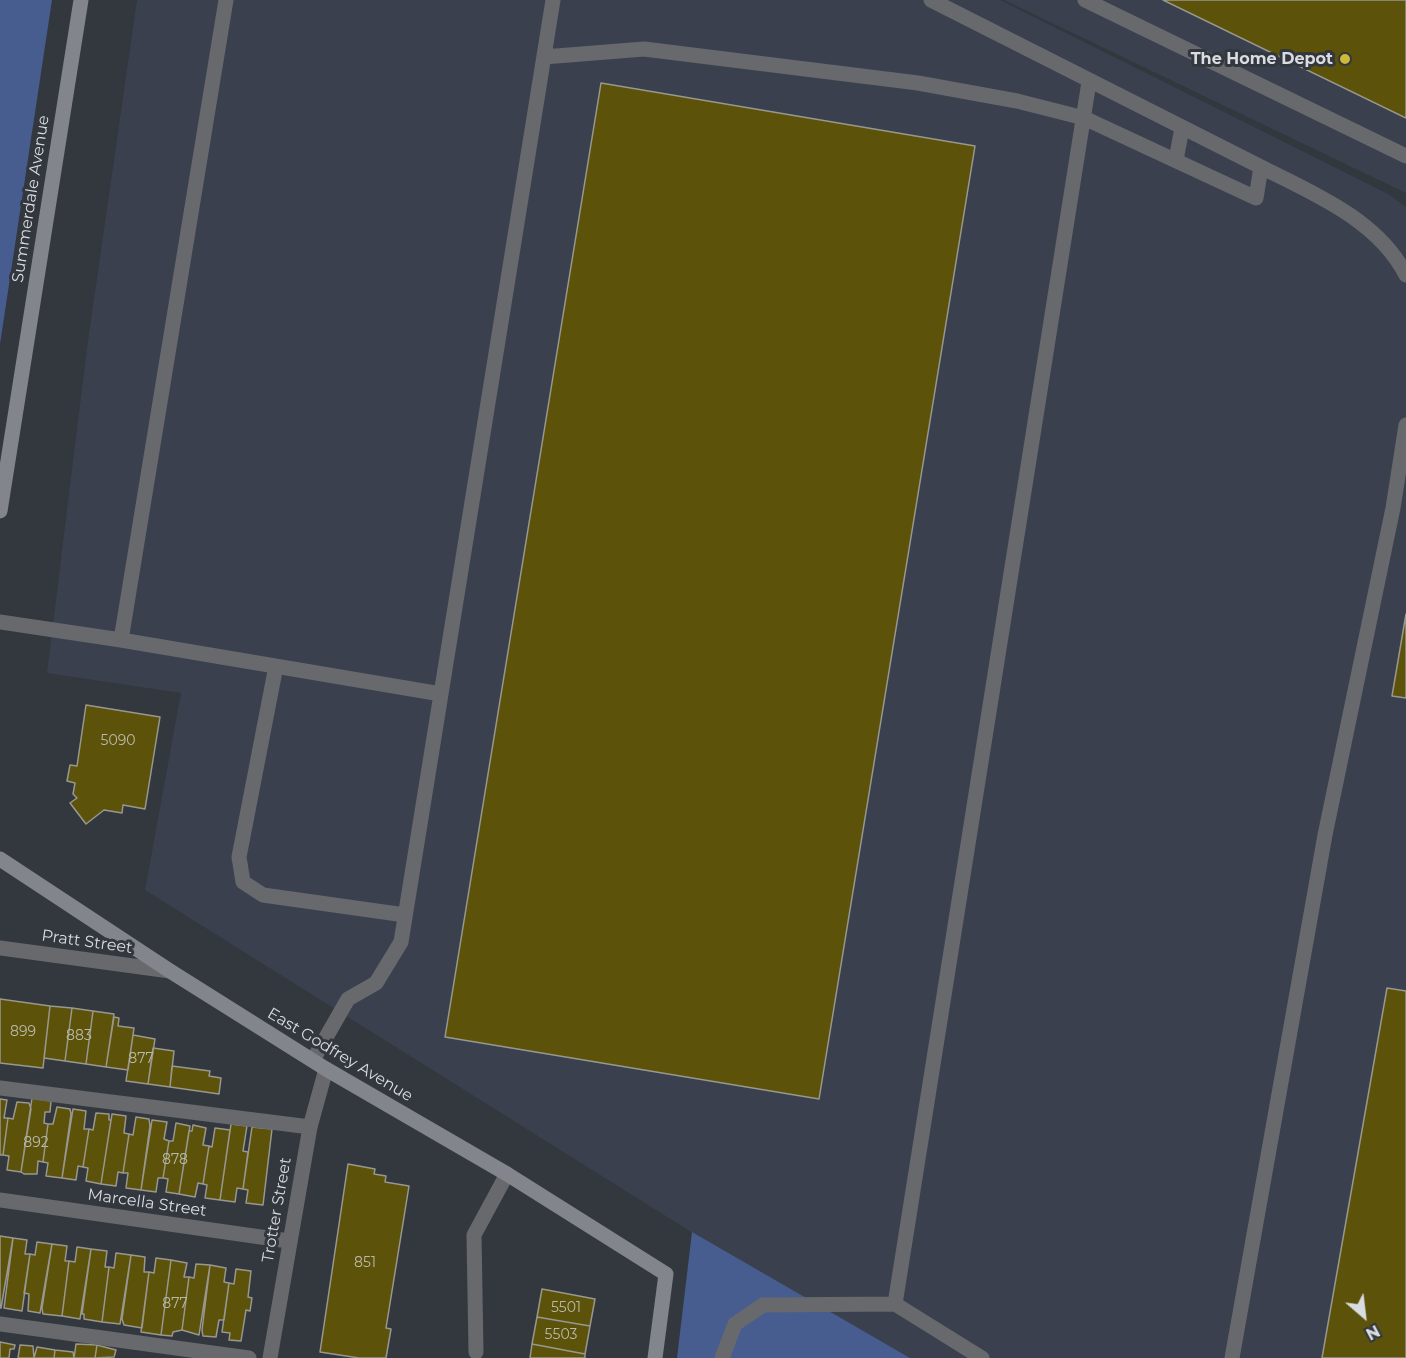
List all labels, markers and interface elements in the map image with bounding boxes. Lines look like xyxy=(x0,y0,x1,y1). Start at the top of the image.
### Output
place label: The Home Depot xyxy=(1191,49,1333,69)
marker: The Home Depot xyxy=(1338,52,1352,66)
street label: Summerdale Avenue xyxy=(8,114,54,284)
house number: 5090 xyxy=(101,733,135,749)
street label: Pratt Street xyxy=(40,926,134,958)
street label: East Godfrey Avenue xyxy=(264,1004,416,1106)
house number: 899 xyxy=(10,1024,36,1040)
house number: 883 xyxy=(66,1028,92,1044)
house number: 877 xyxy=(128,1051,154,1067)
house number: 892 xyxy=(23,1135,49,1151)
house number: 878 xyxy=(162,1152,188,1168)
street label: Trotter Street xyxy=(258,1156,296,1264)
street label: Marcella Street xyxy=(86,1185,208,1221)
house number: 851 xyxy=(354,1255,376,1271)
north arrow xyxy=(1334,1286,1394,1346)
house number: 877 xyxy=(162,1296,188,1312)
house number: 5501 xyxy=(551,1300,581,1316)
text: N xyxy=(1363,1321,1383,1344)
house number: 5503 xyxy=(545,1327,577,1343)

